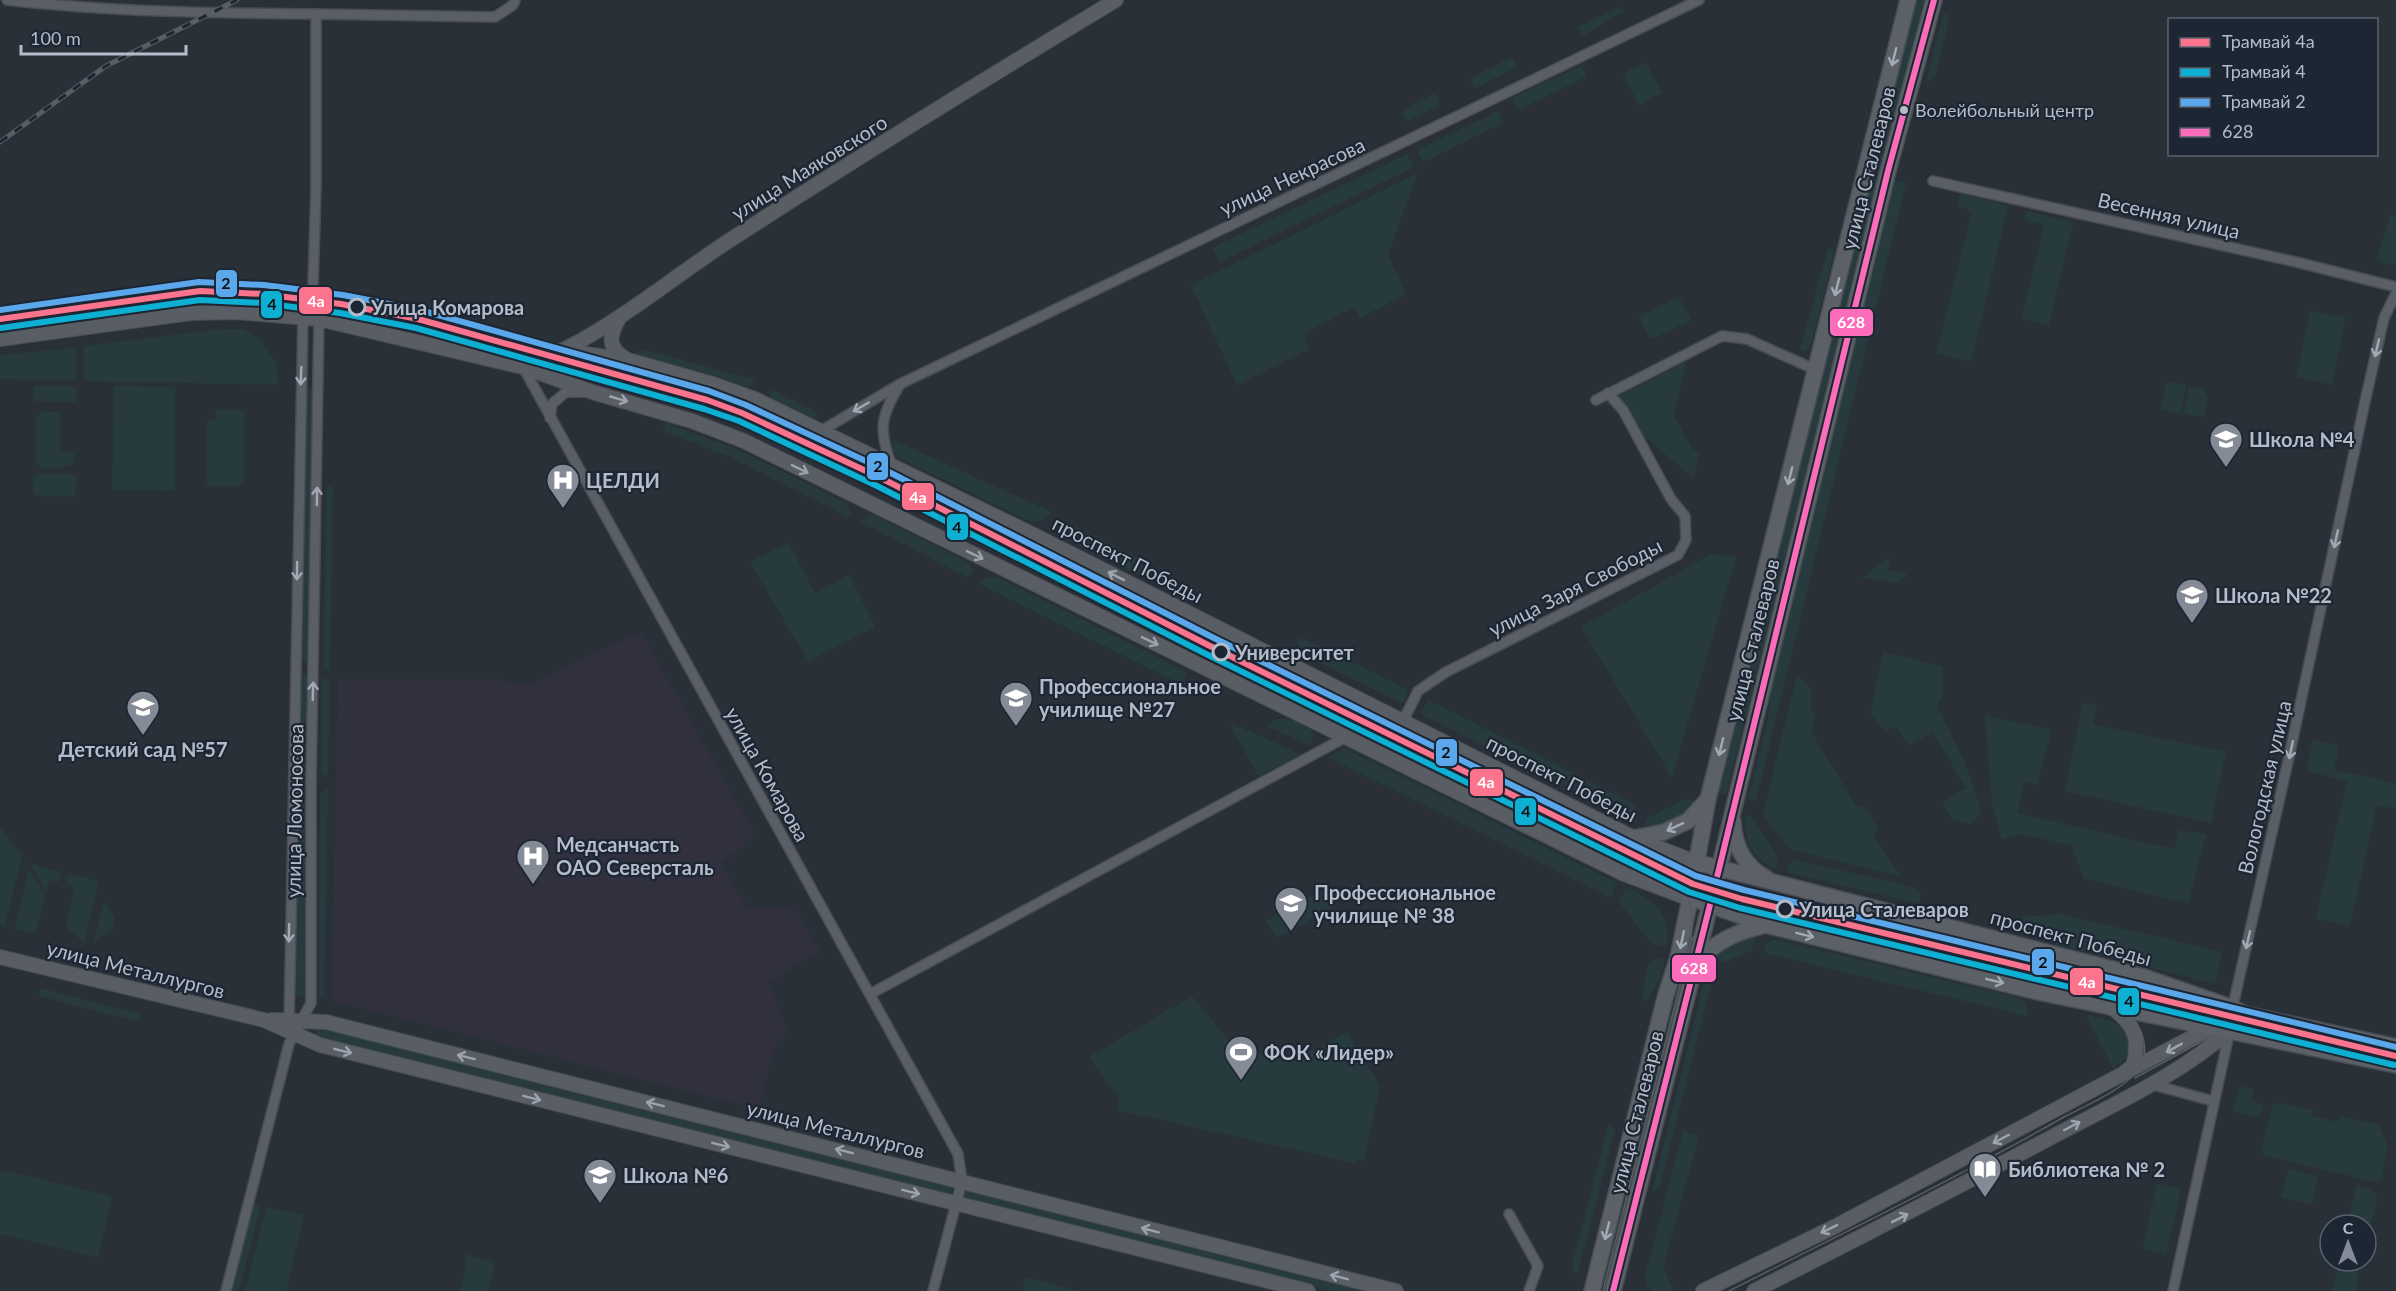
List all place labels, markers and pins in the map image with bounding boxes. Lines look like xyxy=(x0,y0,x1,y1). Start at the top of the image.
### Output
place label: Волейбольный центр xyxy=(1915,99,2094,121)
marker: Волейбольный центр xyxy=(1898,104,1910,116)
place label: Улица Комарова xyxy=(370,295,524,319)
marker: Улица Комарова xyxy=(348,298,366,316)
school or university icon: Школа №4 xyxy=(2208,421,2244,468)
place label: Школа №4 xyxy=(2249,427,2355,451)
hospital icon: ЦЕЛДИ xyxy=(545,462,581,509)
place label: ЦЕЛДИ xyxy=(586,468,660,492)
school or university icon: Школа №22 xyxy=(2174,577,2210,624)
place label: Школа №22 xyxy=(2215,583,2332,607)
place label: Университет xyxy=(1234,640,1354,664)
marker: Университет xyxy=(1212,643,1230,661)
place label: Профессиональное училище №27 xyxy=(1039,674,1221,721)
school or university icon: Профессиональное училище №27 xyxy=(998,680,1034,727)
school or university icon: Детский сад №57 xyxy=(125,689,161,736)
place label: Детский сад №57 xyxy=(59,737,227,761)
place label: Медсанчасть ОАО Северсталь xyxy=(556,832,714,879)
hospital icon: Медсанчасть ОАО Северсталь xyxy=(515,838,551,885)
place label: Профессиональное училище № 38 xyxy=(1314,880,1496,927)
school or university icon: Профессиональное училище № 38 xyxy=(1273,885,1309,932)
place label: Улица Сталеваров xyxy=(1798,897,1969,921)
marker: Улица Сталеваров xyxy=(1776,900,1794,918)
sports icon: ФОК «Лидер» xyxy=(1223,1034,1259,1081)
place label: ФОК «Лидер» xyxy=(1264,1040,1394,1064)
library icon: Библиотека № 2 xyxy=(1967,1151,2003,1198)
school or university icon: Школа №6 xyxy=(582,1157,618,1204)
place label: Библиотека № 2 xyxy=(2008,1157,2165,1181)
place label: Школа №6 xyxy=(623,1163,728,1187)

